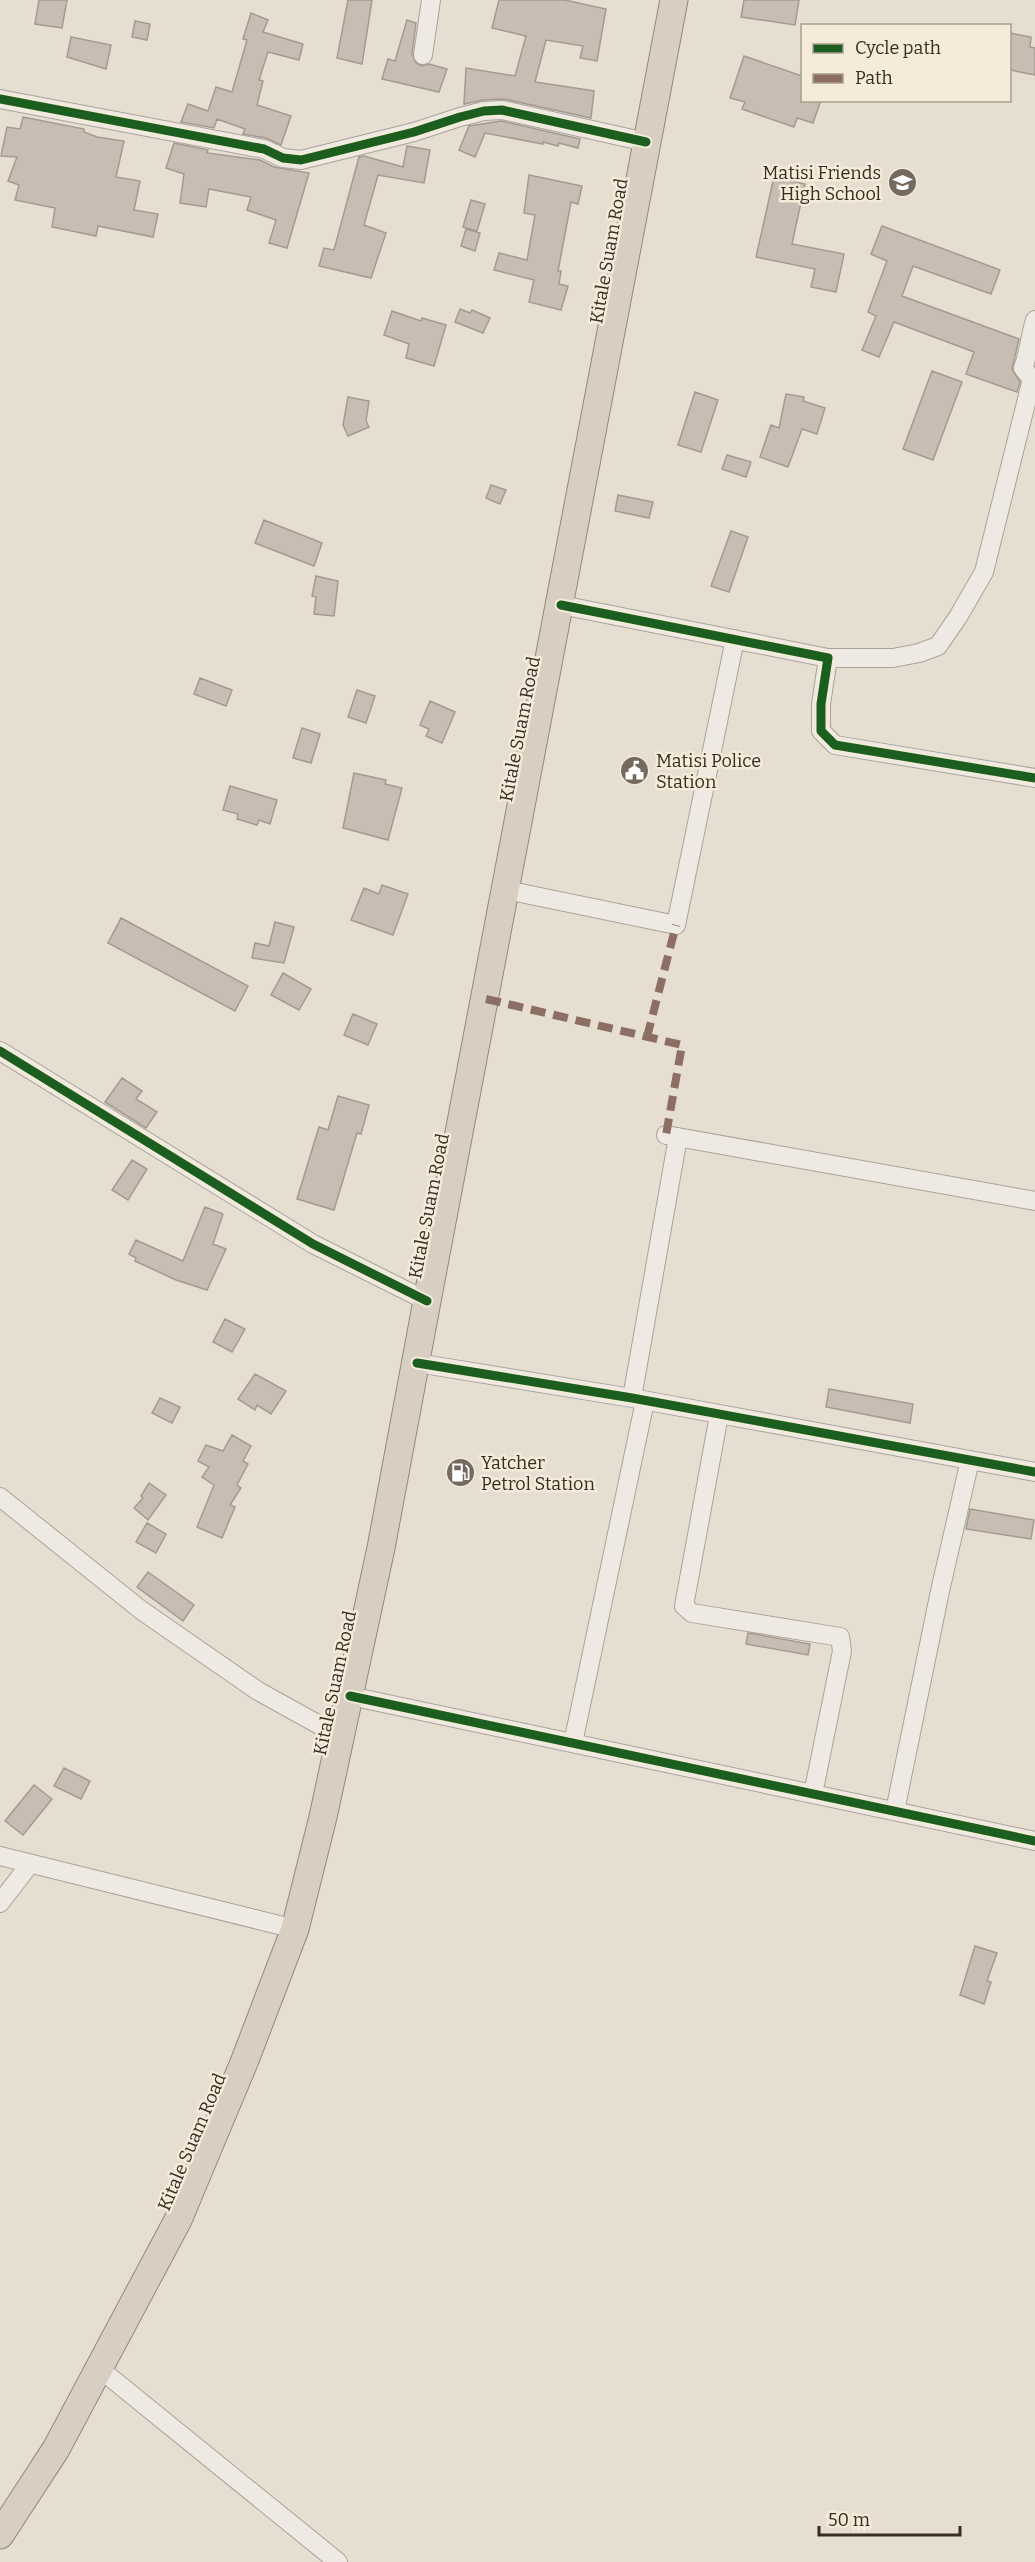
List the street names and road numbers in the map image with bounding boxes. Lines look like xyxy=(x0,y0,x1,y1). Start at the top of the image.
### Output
street label: Kitale Suam Road xyxy=(585,176,633,325)
street label: Kitale Suam Road xyxy=(495,654,545,803)
street label: Kitale Suam Road xyxy=(404,1131,454,1280)
street label: Kitale Suam Road xyxy=(309,1608,361,1757)
street label: Kitale Suam Road xyxy=(153,2070,231,2214)

